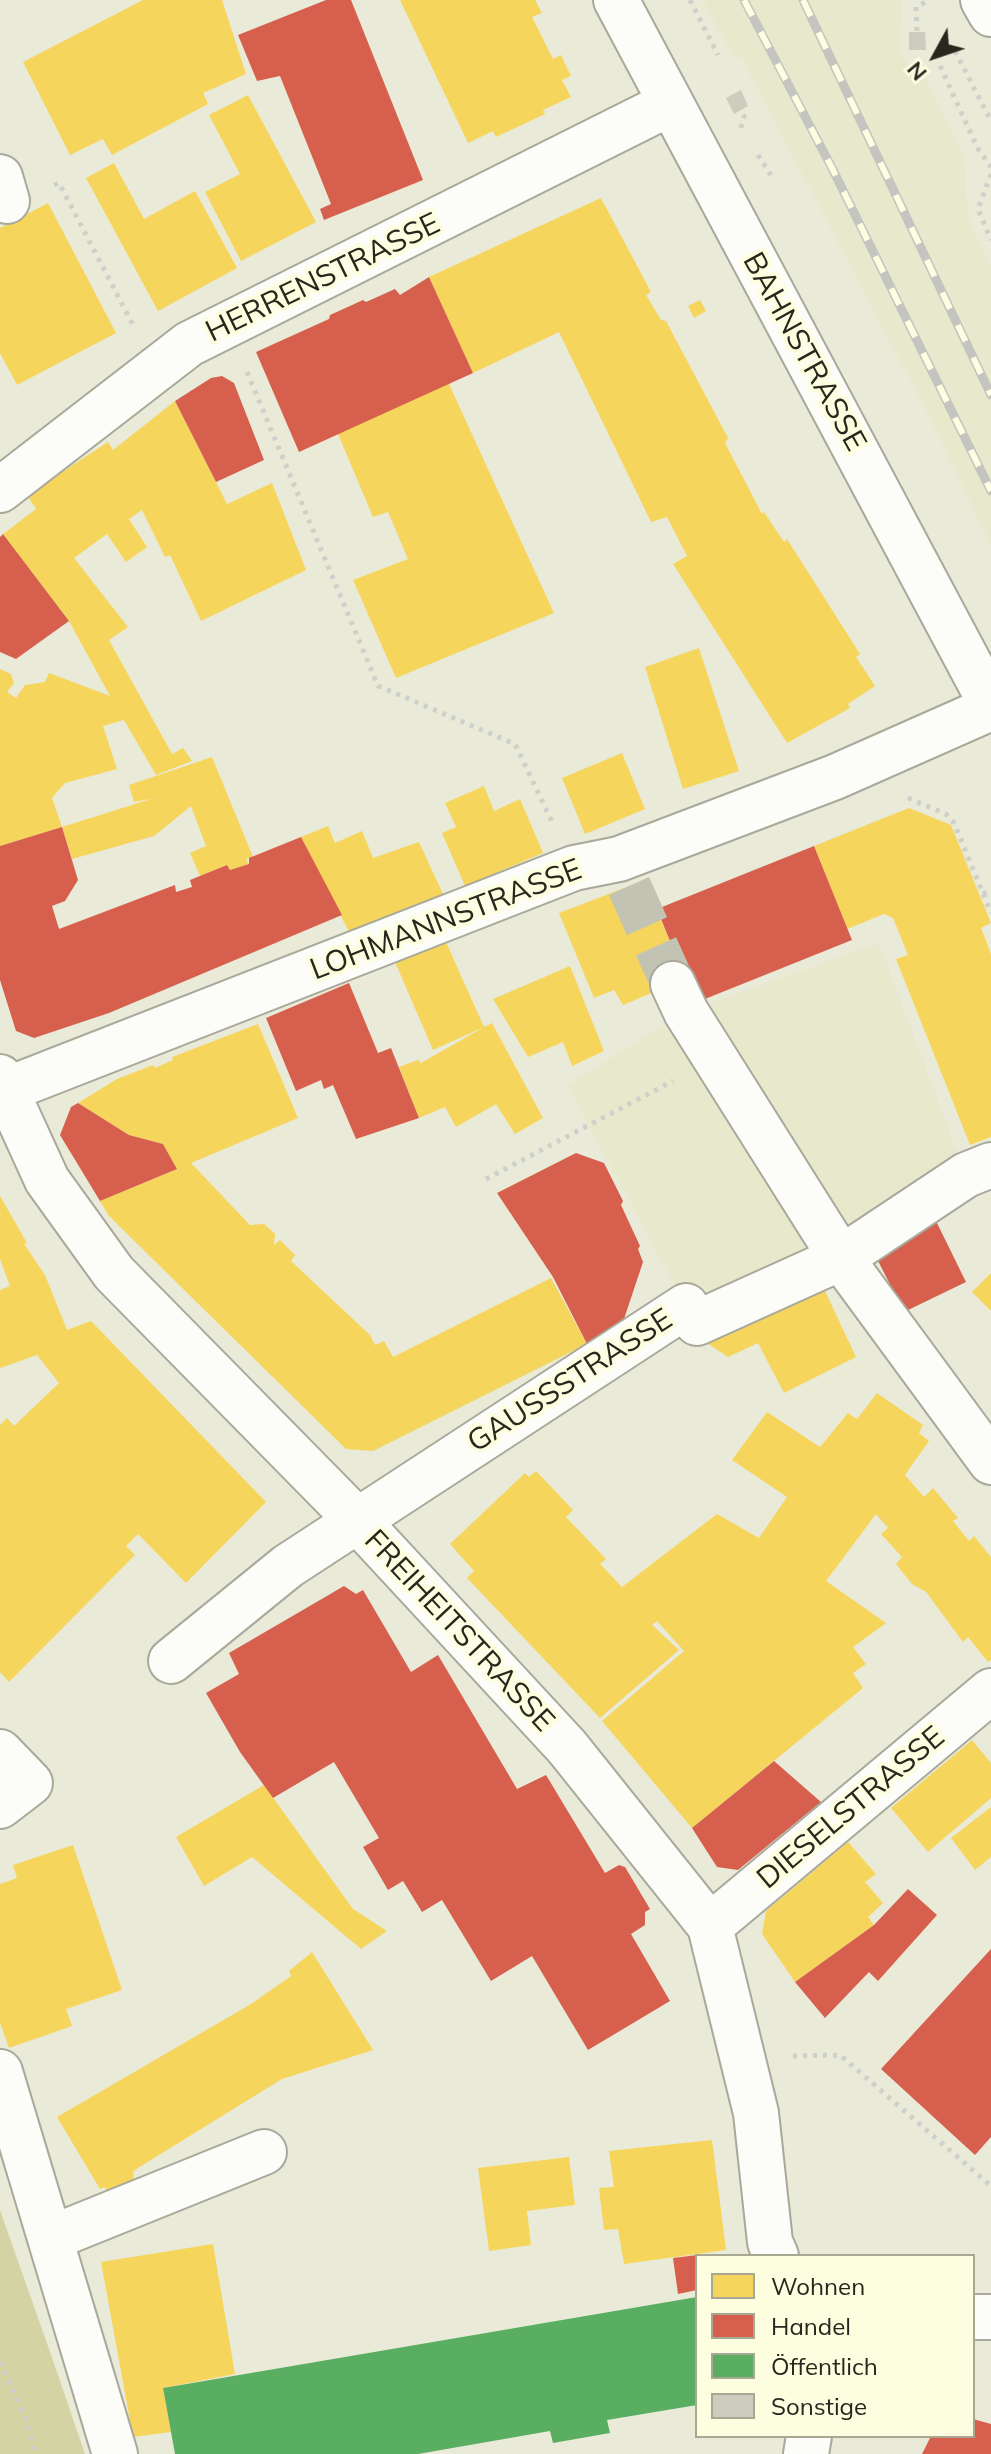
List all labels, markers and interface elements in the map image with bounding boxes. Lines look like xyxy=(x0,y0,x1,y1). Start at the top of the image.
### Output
north arrow xyxy=(895,16,975,96)
text: N xyxy=(901,56,933,87)
street label: HERRENSTRASSE xyxy=(200,206,446,350)
street label: BAHNSTRASSE xyxy=(735,247,873,457)
street label: LOHMANNSTRASSE xyxy=(305,852,587,988)
street label: GAUSSSTRASSE xyxy=(461,1301,679,1461)
street label: FREIHEITSTRASSE xyxy=(356,1523,562,1739)
street label: DIESELSTRASSE xyxy=(750,1719,952,1897)
legend xyxy=(695,2254,975,2438)
text: Wohnen xyxy=(771,2271,865,2301)
text: Handel xyxy=(771,2311,851,2341)
text: Öffentlich xyxy=(771,2351,878,2381)
text: Sonstige xyxy=(771,2391,867,2421)

